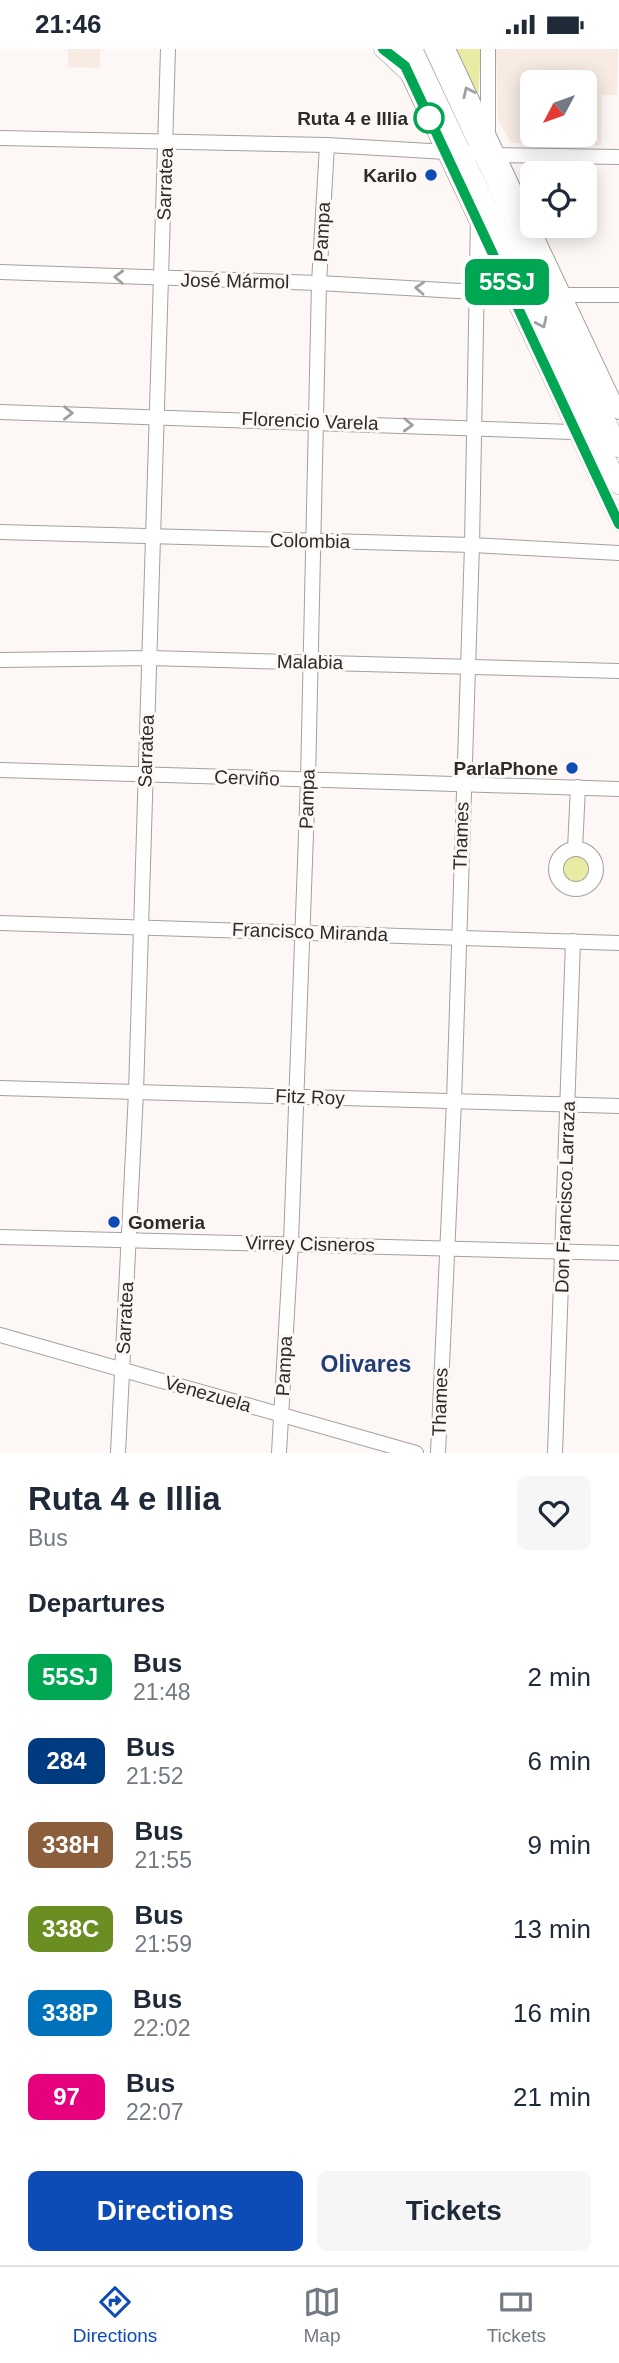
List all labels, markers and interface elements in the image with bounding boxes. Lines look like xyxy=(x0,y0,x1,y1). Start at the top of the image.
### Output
text: 21:46 xyxy=(35,9,102,39)
north arrow xyxy=(520,70,597,147)
map controls xyxy=(520,70,597,238)
one-way arrow xyxy=(462,87,476,99)
marker: Ruta 4 e Illia xyxy=(414,103,444,133)
place label: Ruta 4 e Illia xyxy=(297,108,408,129)
street label: Sarratea xyxy=(153,147,177,221)
button: locate xyxy=(520,161,597,238)
place label: Karilo xyxy=(363,165,417,186)
marker: Karilo xyxy=(423,167,439,183)
street label: Pampa xyxy=(310,201,334,263)
line badge: 55SJ xyxy=(458,259,556,305)
text: 55SJ xyxy=(479,268,535,295)
one-way arrow xyxy=(113,269,124,284)
street label: José Mármol xyxy=(180,270,290,292)
one-way arrow xyxy=(414,281,425,296)
one-way arrow xyxy=(533,316,547,328)
one-way arrow xyxy=(63,405,74,421)
street label: Florencio Varela xyxy=(241,408,379,434)
one-way arrow xyxy=(403,418,414,433)
street label: Colombia xyxy=(270,530,351,552)
street label: Malabia xyxy=(277,651,344,673)
street label: Sarratea xyxy=(134,714,158,788)
place label: ParlaPhone xyxy=(453,758,558,779)
marker: ParlaPhone xyxy=(564,760,580,776)
street label: Cerviño xyxy=(214,766,280,790)
street label: Pampa xyxy=(295,768,319,829)
street label: Thames xyxy=(449,801,473,871)
street label: Francisco Miranda xyxy=(232,919,389,945)
street label: Fitz Roy xyxy=(275,1085,346,1109)
street label: Don Francisco Larraza xyxy=(551,1100,579,1293)
place label: Gomeria xyxy=(128,1212,206,1233)
marker: Gomeria xyxy=(106,1214,122,1230)
street label: Virrey Cisneros xyxy=(245,1232,375,1256)
street label: Sarratea xyxy=(113,1281,137,1355)
street label: Pampa xyxy=(272,1335,296,1397)
district label: Olivares xyxy=(321,1351,411,1377)
street label: Thames xyxy=(428,1367,452,1437)
street label: Venezuela xyxy=(162,1372,254,1416)
button: heart xyxy=(517,1476,591,1550)
text: Ruta 4 e Illia xyxy=(28,1480,221,1517)
text: Bus xyxy=(28,1525,68,1551)
text: Departures xyxy=(28,1588,165,1618)
text: Bus xyxy=(133,1648,182,1678)
text: 2 min xyxy=(527,1662,591,1692)
text: 55SJ xyxy=(42,1663,98,1690)
text: 21:48 xyxy=(133,1679,191,1705)
text: Bus xyxy=(126,1732,175,1762)
text: 6 min xyxy=(527,1746,591,1776)
text: 284 xyxy=(46,1747,87,1774)
text: 21:52 xyxy=(126,1763,184,1789)
text: Bus xyxy=(134,1816,184,1846)
text: 9 min xyxy=(527,1830,591,1860)
text: 338H xyxy=(42,1831,99,1858)
text: 21:55 xyxy=(134,1847,192,1873)
text: Bus xyxy=(134,1900,184,1930)
text: 13 min xyxy=(513,1914,591,1944)
text: 338C xyxy=(42,1915,99,1942)
text: 21:59 xyxy=(134,1931,192,1957)
text: Bus xyxy=(133,1984,182,2014)
text: 16 min xyxy=(513,1998,591,2028)
text: 338P xyxy=(42,1999,98,2026)
text: 22:02 xyxy=(133,2015,191,2041)
text: Bus xyxy=(126,2068,175,2098)
text: 21 min xyxy=(513,2082,591,2112)
text: 97 xyxy=(53,2083,80,2110)
text: 22:07 xyxy=(126,2099,184,2125)
button: Directions xyxy=(28,2171,303,2251)
button: Tickets xyxy=(317,2171,591,2251)
tab: Directions xyxy=(73,2283,157,2347)
tab: Map xyxy=(303,2283,341,2347)
tab: Tickets xyxy=(487,2283,546,2347)

